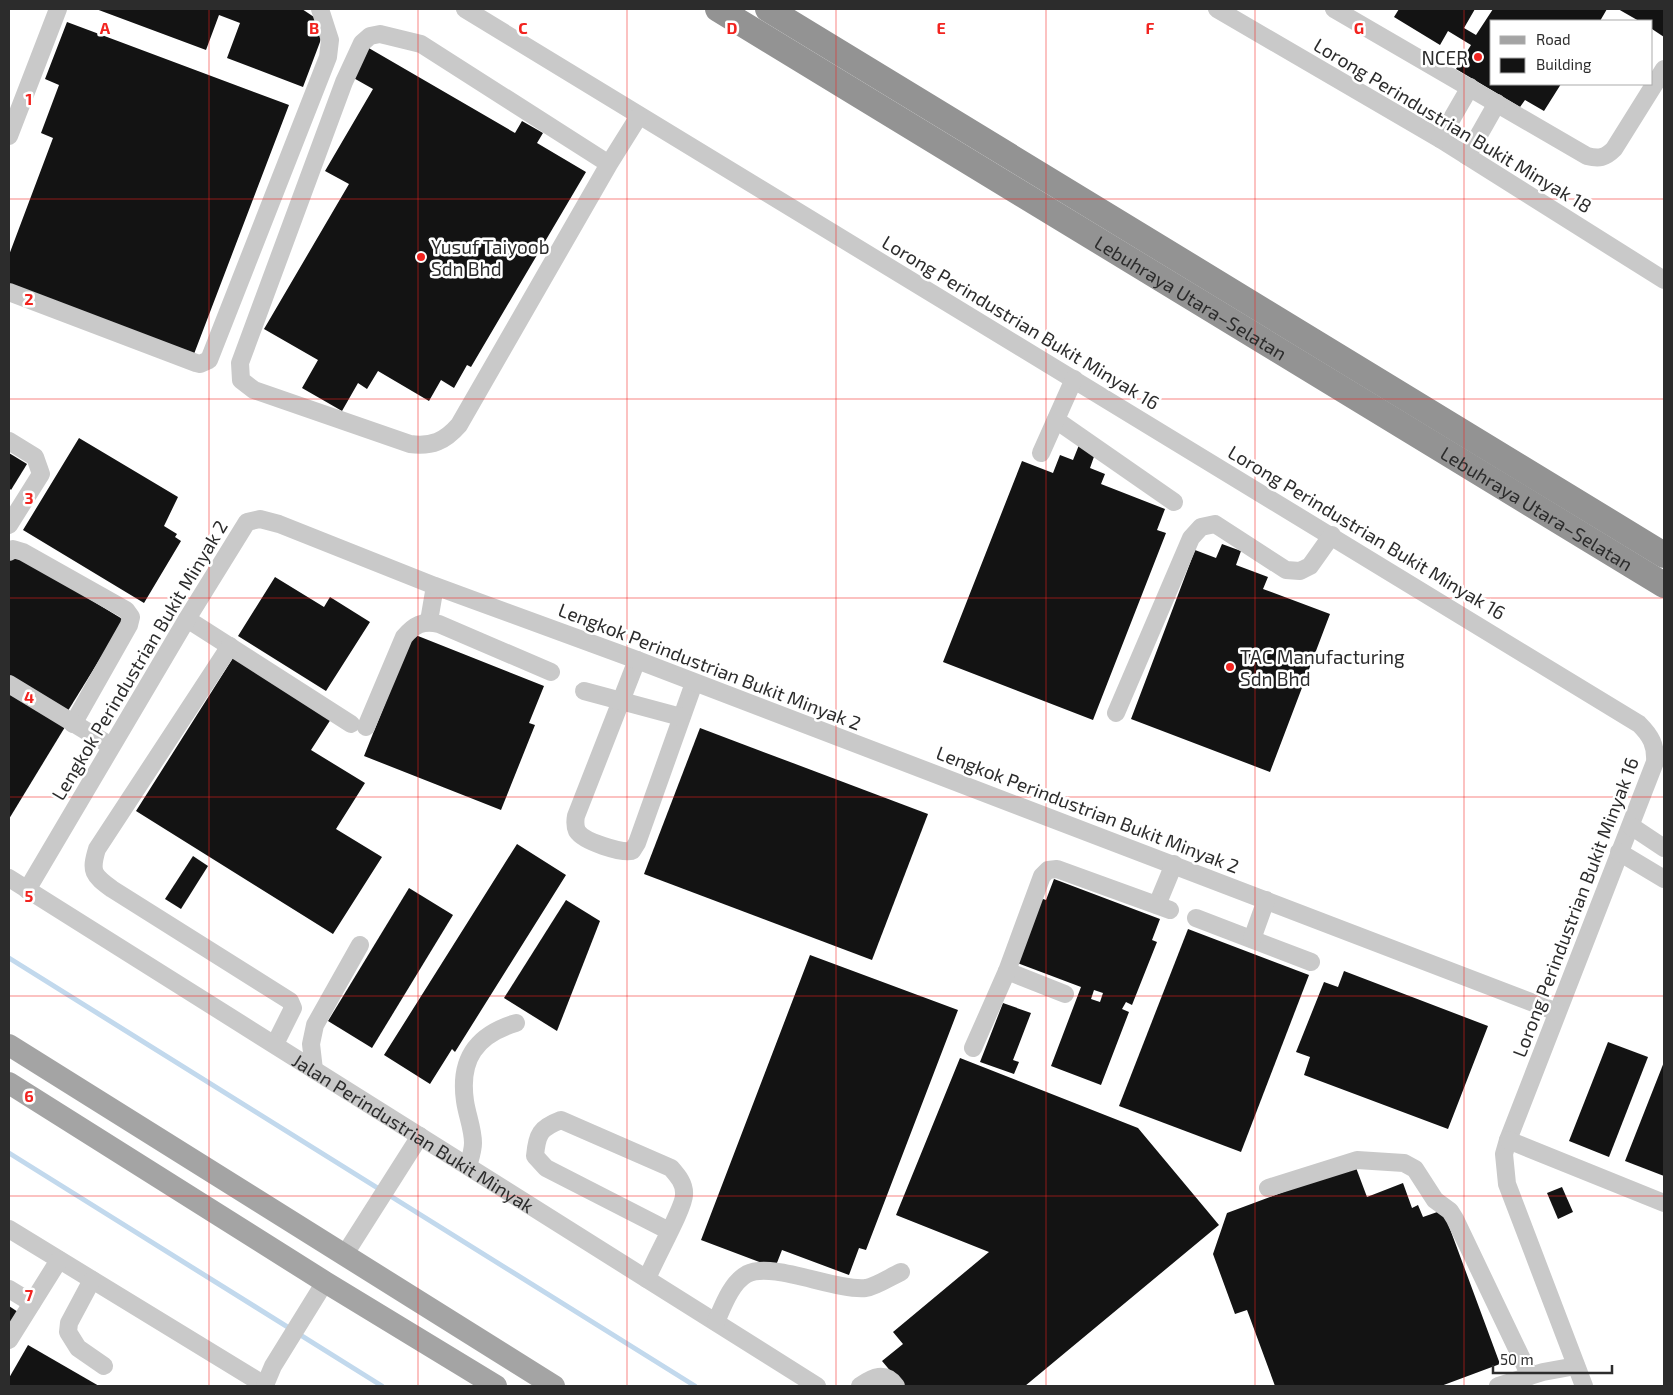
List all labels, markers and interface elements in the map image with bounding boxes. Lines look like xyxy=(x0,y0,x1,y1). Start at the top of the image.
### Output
text: A xyxy=(100,18,111,37)
text: B xyxy=(309,18,319,37)
text: C xyxy=(518,18,528,37)
text: D xyxy=(727,18,738,37)
text: E xyxy=(936,18,946,37)
text: F xyxy=(1146,18,1155,37)
text: G xyxy=(1354,18,1364,37)
legend xyxy=(1490,20,1653,85)
text: Road xyxy=(1536,30,1571,48)
street label: Lorong Perindustrian Bukit Minyak 18 xyxy=(1310,33,1596,217)
place label: NCER xyxy=(1421,46,1468,69)
marker: NCER xyxy=(1472,51,1484,63)
text: Building xyxy=(1536,55,1592,73)
text: 1 xyxy=(26,89,32,108)
street label: Lorong Perindustrian Bukit Minyak 16 xyxy=(878,230,1164,414)
street label: Lebuhraya Utara–Selatan xyxy=(1091,230,1291,364)
place label: Yusuf Taiyoob Sdn Bhd xyxy=(431,235,550,280)
marker: Yusuf Taiyoob Sdn Bhd xyxy=(415,251,427,263)
text: 2 xyxy=(24,289,34,308)
street label: Lorong Perindustrian Bukit Minyak 16 xyxy=(1224,440,1510,624)
street label: Lebuhraya Utara–Selatan xyxy=(1437,441,1637,575)
text: 3 xyxy=(24,488,34,507)
street label: Lengkok Perindustrian Bukit Minyak 2 xyxy=(46,516,232,804)
street label: Lengkok Perindustrian Bukit Minyak 2 xyxy=(555,597,865,735)
place label: TAC Manufacturing Sdn Bhd xyxy=(1240,645,1405,690)
marker: TAC Manufacturing Sdn Bhd xyxy=(1224,661,1236,673)
text: 4 xyxy=(24,687,34,706)
street label: Lengkok Perindustrian Bukit Minyak 2 xyxy=(933,740,1243,878)
street label: Lorong Perindustrian Bukit Minyak 16 xyxy=(1507,754,1643,1060)
text: 5 xyxy=(25,886,34,905)
street label: Jalan Perindustrian Bukit Minyak xyxy=(289,1048,539,1217)
text: 6 xyxy=(24,1086,34,1105)
text: 7 xyxy=(25,1285,34,1304)
scale bar xyxy=(1493,1342,1612,1374)
text: 50 m xyxy=(1500,1350,1534,1368)

